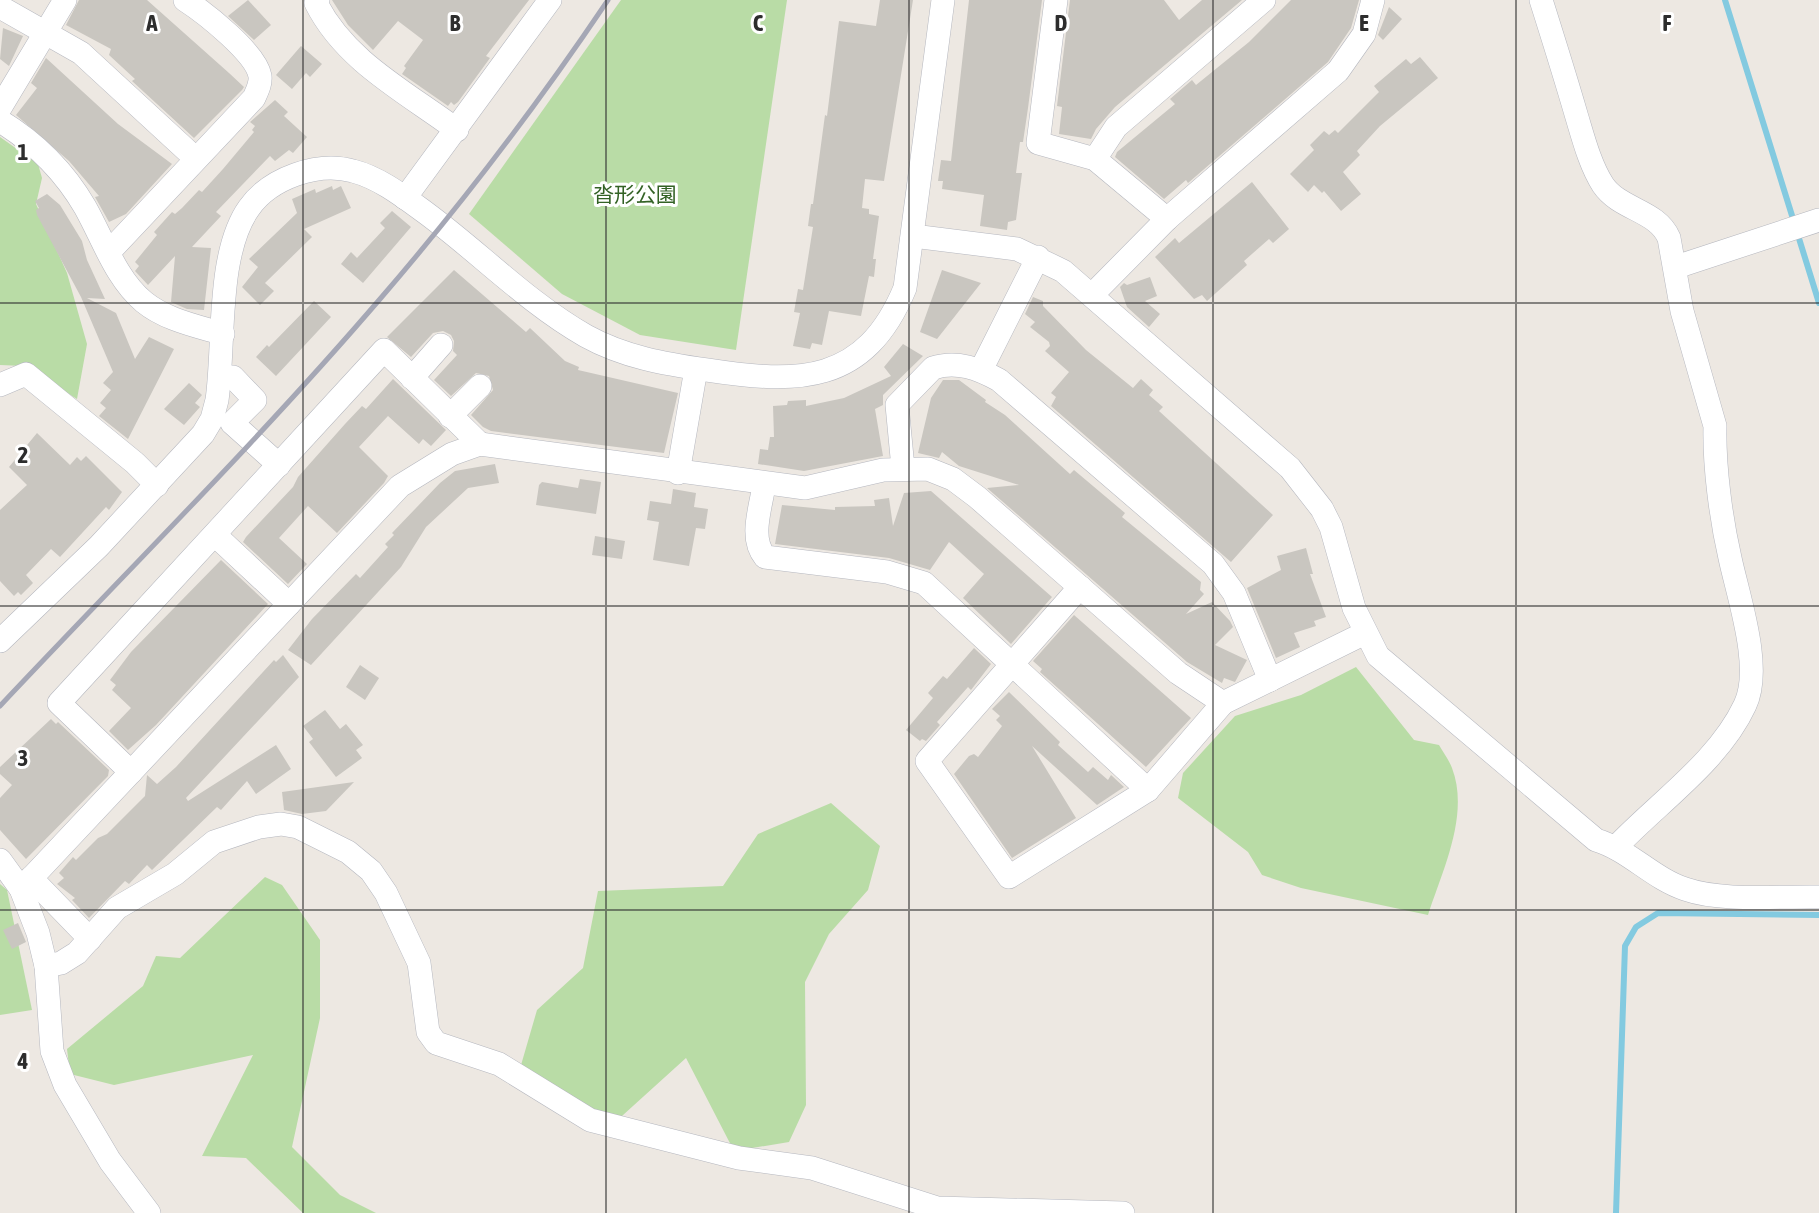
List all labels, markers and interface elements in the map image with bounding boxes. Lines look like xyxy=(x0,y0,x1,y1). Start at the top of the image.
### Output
text: A xyxy=(145,10,158,36)
text: B xyxy=(450,10,461,36)
text: C xyxy=(753,10,764,36)
text: D xyxy=(1055,10,1068,36)
text: E xyxy=(1359,10,1369,36)
text: F xyxy=(1662,10,1672,36)
text: 1 xyxy=(18,139,29,165)
park label: 沓形公園 xyxy=(593,182,677,206)
text: 2 xyxy=(18,442,28,468)
text: 3 xyxy=(18,745,28,771)
text: 4 xyxy=(17,1048,29,1074)

